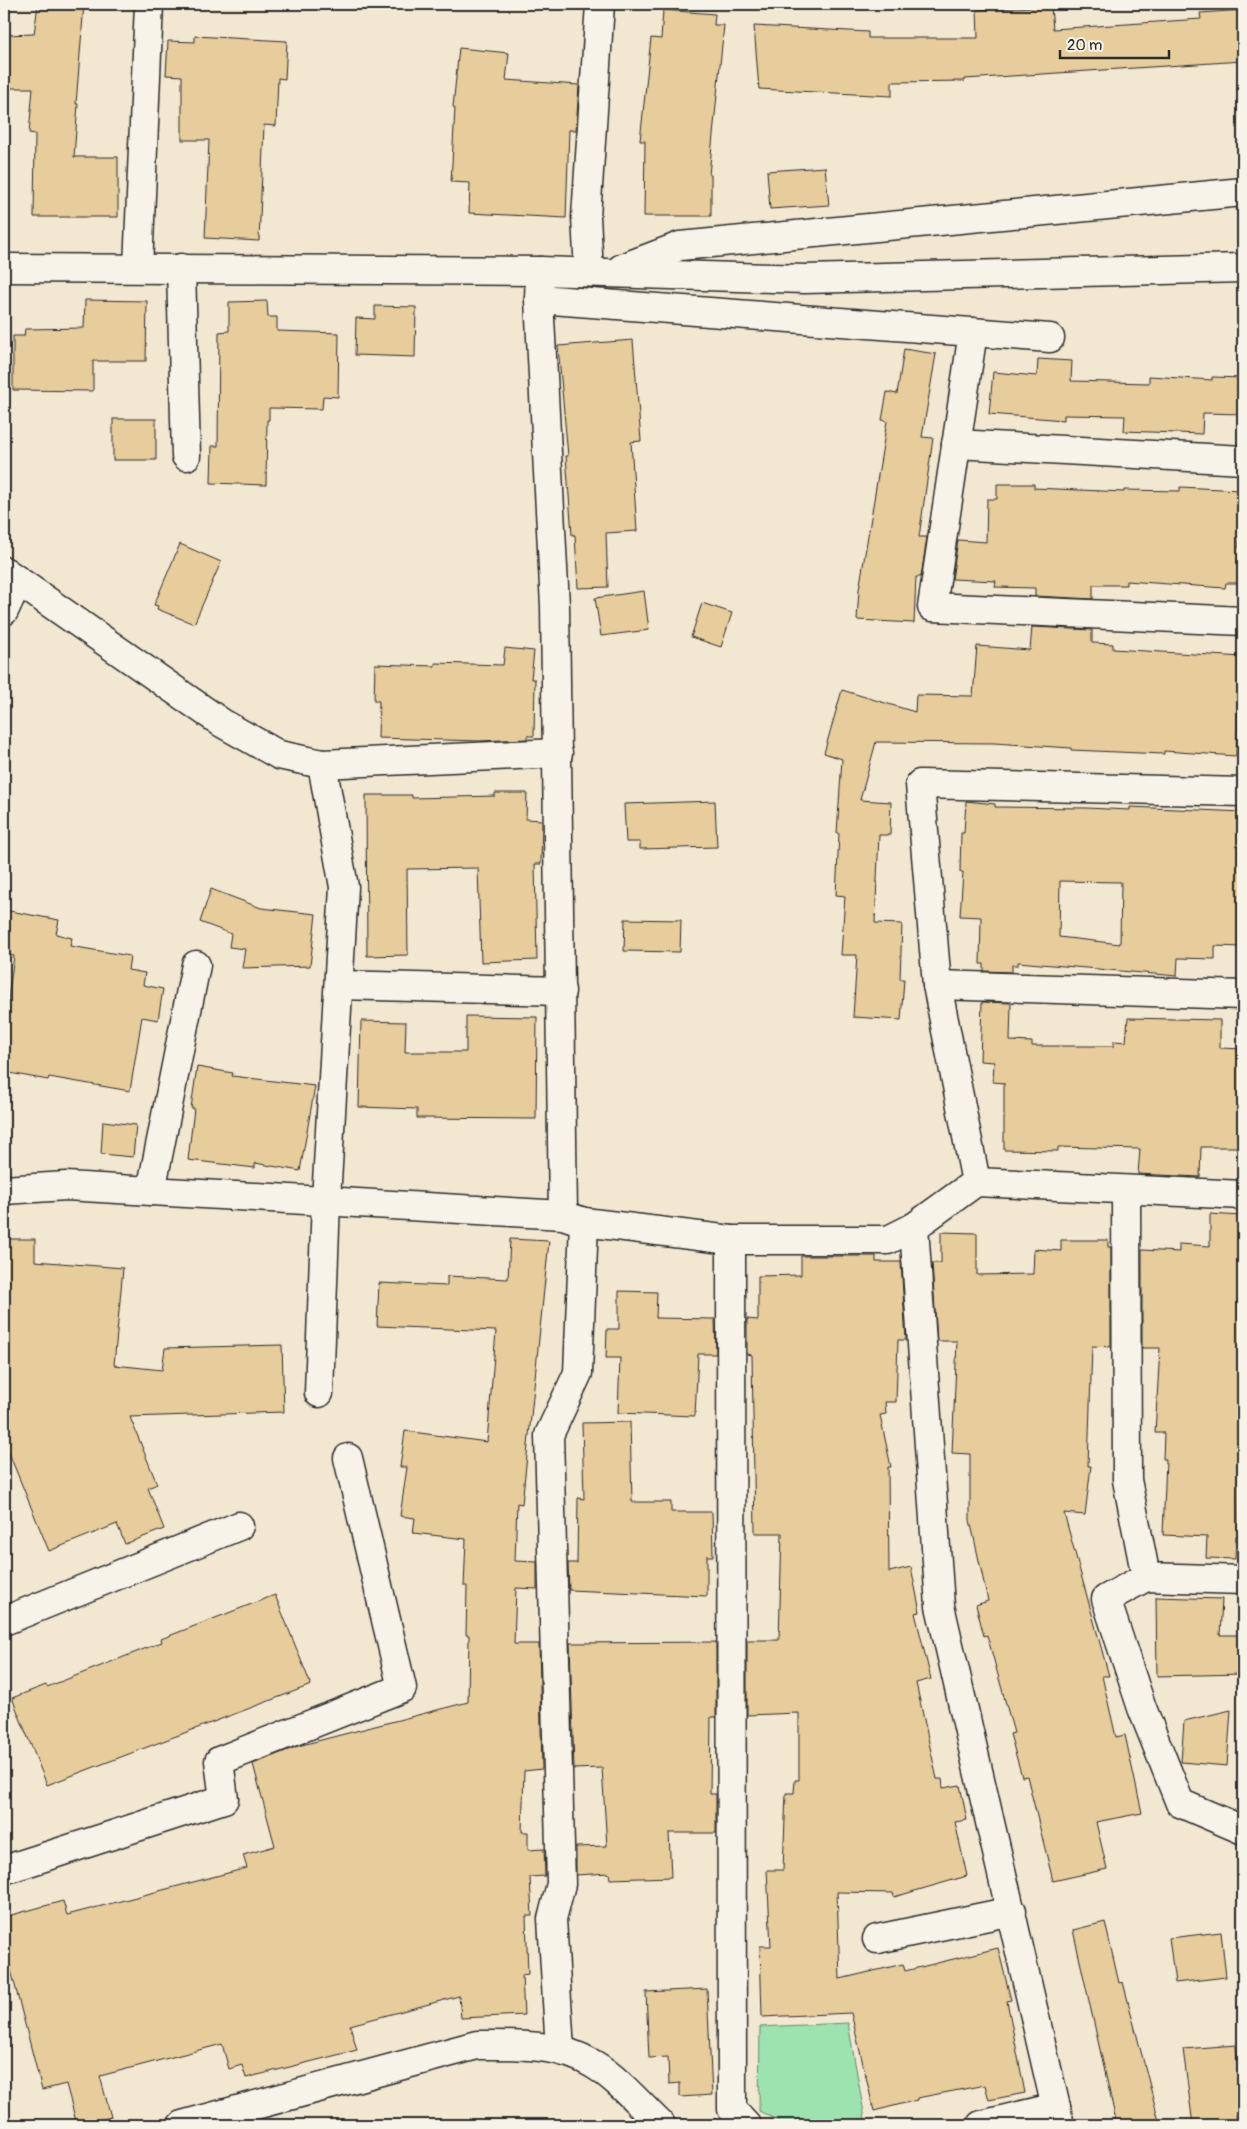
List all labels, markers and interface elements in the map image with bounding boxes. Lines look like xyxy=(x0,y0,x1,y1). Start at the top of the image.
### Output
scale bar xyxy=(1060,28,1168,60)
text: 20 m xyxy=(1067,36,1102,55)

